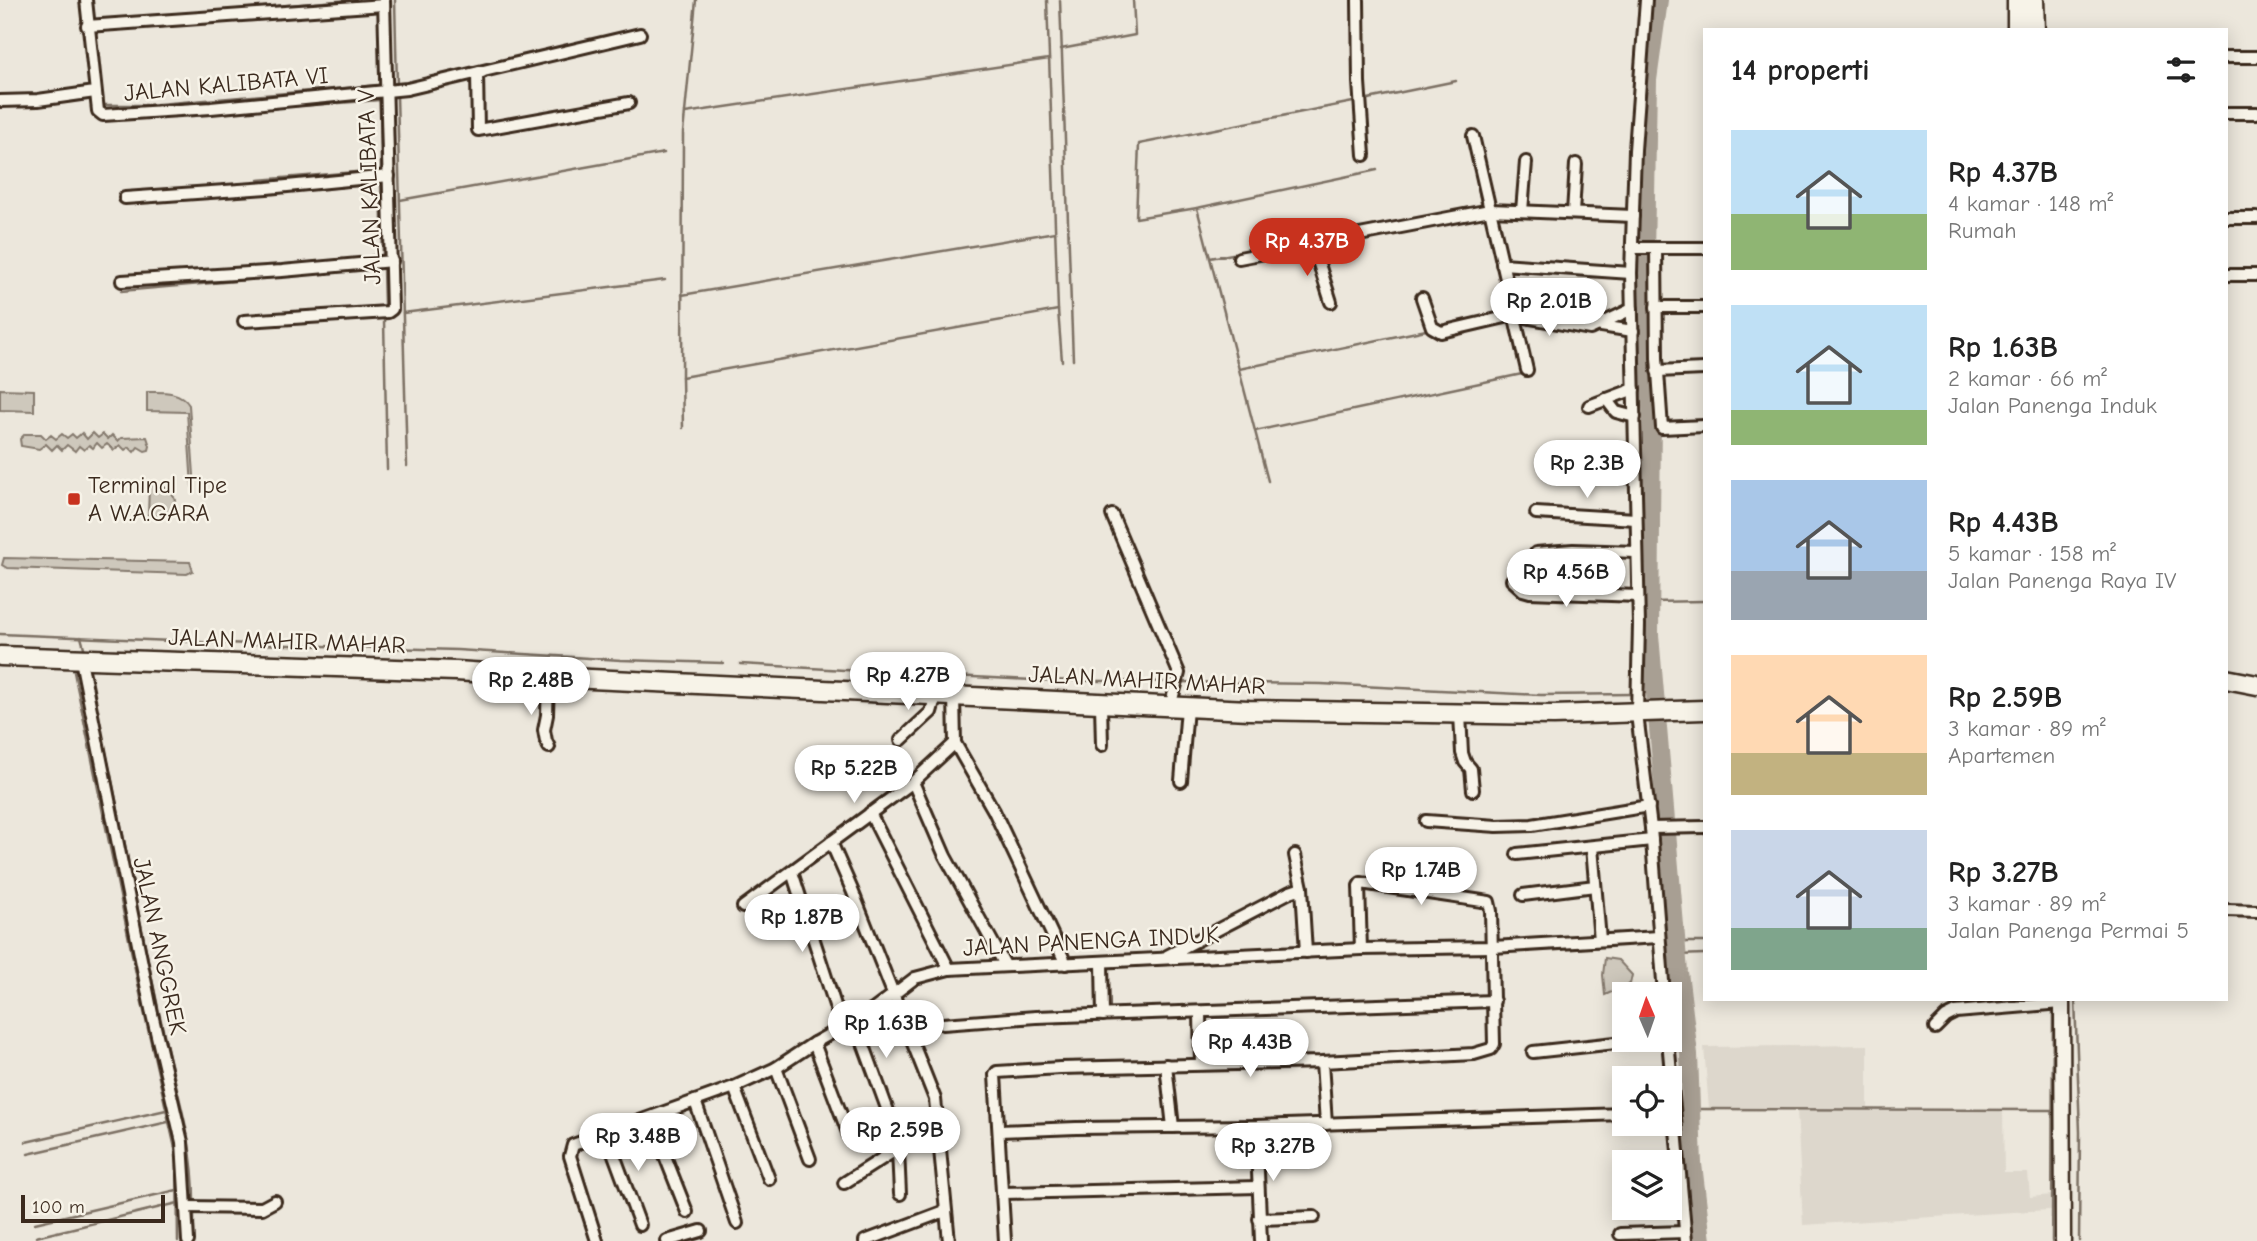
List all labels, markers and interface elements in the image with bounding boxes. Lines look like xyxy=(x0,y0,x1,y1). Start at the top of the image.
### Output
icon: filters xyxy=(2162,51,2200,89)
text: 14 properti xyxy=(1731,53,1870,88)
street label: JALAN KALIBATA VI xyxy=(123,61,329,107)
street label: JALAN KALIBATA V xyxy=(352,89,386,285)
text: Rp 4.37B xyxy=(1948,155,2058,190)
icon: home xyxy=(1787,158,1871,242)
text: 4 kamar · 148 m² xyxy=(1948,190,2113,217)
text: Rumah xyxy=(1948,217,2017,244)
pin: Rp 4.37B xyxy=(1235,218,1379,278)
text: Rp 4.37B xyxy=(1265,227,1349,254)
pin: Rp 2.01B xyxy=(1477,278,1621,338)
text: Rp 2.01B xyxy=(1506,287,1592,314)
text: Rp 1.63B xyxy=(1948,330,2058,365)
icon: home xyxy=(1787,333,1871,417)
text: 2 kamar · 66 m² xyxy=(1948,365,2107,392)
text: Jalan Panenga Induk xyxy=(1948,392,2157,419)
pin: Rp 2.3B xyxy=(1522,440,1652,500)
text: Rp 2.3B xyxy=(1550,449,1624,476)
place label: Terminal Tipe A W.A.GARA xyxy=(88,471,227,527)
marker: Terminal Tipe A W.A.GARA xyxy=(66,491,82,507)
text: Rp 4.43B xyxy=(1948,505,2059,540)
icon: home xyxy=(1787,508,1871,592)
text: 5 kamar · 158 m² xyxy=(1948,540,2116,567)
pin: Rp 4.56B xyxy=(1494,550,1638,609)
text: Rp 4.56B xyxy=(1523,558,1609,585)
text: Jalan Panenga Raya IV xyxy=(1948,567,2176,594)
street label: JALAN MAHIR MAHAR xyxy=(168,623,406,659)
pin: Rp 4.27B xyxy=(836,652,980,712)
pin: Rp 2.48B xyxy=(459,658,603,717)
street label: JALAN MAHIR MAHAR xyxy=(1028,660,1266,700)
text: Rp 4.27B xyxy=(866,661,950,688)
text: Rp 2.48B xyxy=(488,666,574,693)
text: Rp 2.59B xyxy=(1948,680,2062,715)
icon: home xyxy=(1787,683,1871,767)
text: 3 kamar · 89 m² xyxy=(1948,715,2106,742)
text: Apartemen xyxy=(1948,742,2055,769)
pin: Rp 5.22B xyxy=(782,746,926,805)
text: Rp 5.22B xyxy=(811,754,897,781)
pin: Rp 1.74B xyxy=(1349,848,1493,907)
street label: JALAN ANGGREK xyxy=(127,855,193,1037)
text: Rp 3.27B xyxy=(1948,855,2059,890)
text: Rp 1.74B xyxy=(1381,856,1461,883)
icon: home xyxy=(1787,858,1871,942)
text: 3 kamar · 89 m² xyxy=(1948,890,2106,917)
pin: Rp 1.87B xyxy=(730,894,874,954)
text: Rp 1.87B xyxy=(761,903,843,930)
text: Jalan Panenga Permai 5 xyxy=(1948,917,2189,944)
street label: JALAN PANENGA INDUK xyxy=(962,920,1220,962)
north arrow xyxy=(1612,982,1682,1052)
map controls xyxy=(1612,982,1682,1220)
pin: Rp 1.63B xyxy=(814,1000,958,1060)
text: Rp 1.63B xyxy=(844,1009,928,1036)
pin: Rp 4.43B xyxy=(1178,1020,1322,1079)
text: Rp 4.43B xyxy=(1208,1028,1292,1055)
button: locate xyxy=(1612,1066,1682,1136)
pin: Rp 2.59B xyxy=(828,1108,972,1167)
pin: Rp 3.48B xyxy=(566,1114,710,1173)
text: Rp 2.59B xyxy=(856,1116,944,1143)
text: Rp 3.48B xyxy=(595,1122,681,1149)
pin: Rp 3.27B xyxy=(1201,1124,1345,1183)
text: Rp 3.27B xyxy=(1231,1132,1315,1159)
button: layers xyxy=(1612,1150,1682,1220)
scale bar xyxy=(21,1192,164,1224)
text: 100 m xyxy=(32,1196,85,1218)

